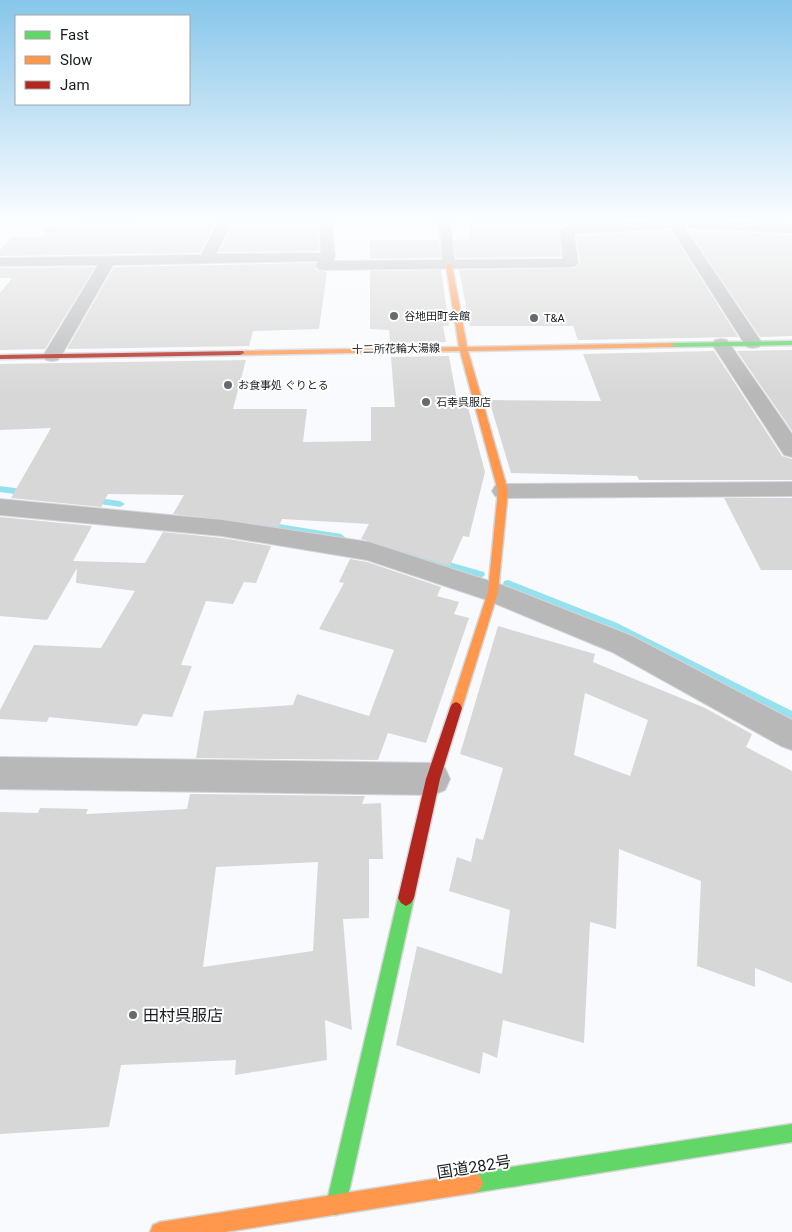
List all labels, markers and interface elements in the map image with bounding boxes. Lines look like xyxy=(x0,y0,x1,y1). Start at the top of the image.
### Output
legend xyxy=(15,15,190,105)
text: Fast xyxy=(60,26,89,44)
text: Slow xyxy=(60,51,92,69)
text: Jam xyxy=(60,76,90,94)
marker: 谷地田町会館 xyxy=(388,310,400,322)
place label: 谷地田町会館 xyxy=(404,310,470,323)
marker: T&A xyxy=(528,312,540,324)
place label: T&A xyxy=(544,312,565,325)
street label: 十二所花輪大湯線 xyxy=(352,342,440,356)
marker: お食事処 ぐりとる xyxy=(222,379,234,391)
place label: お食事処 ぐりとる xyxy=(238,379,329,392)
marker: 石幸呉服店 xyxy=(420,396,432,408)
place label: 石幸呉服店 xyxy=(436,396,491,409)
place label: 田村呉服店 xyxy=(143,1006,223,1025)
marker: 田村呉服店 xyxy=(127,1009,139,1021)
street label: 国道282号 xyxy=(435,1152,513,1182)

